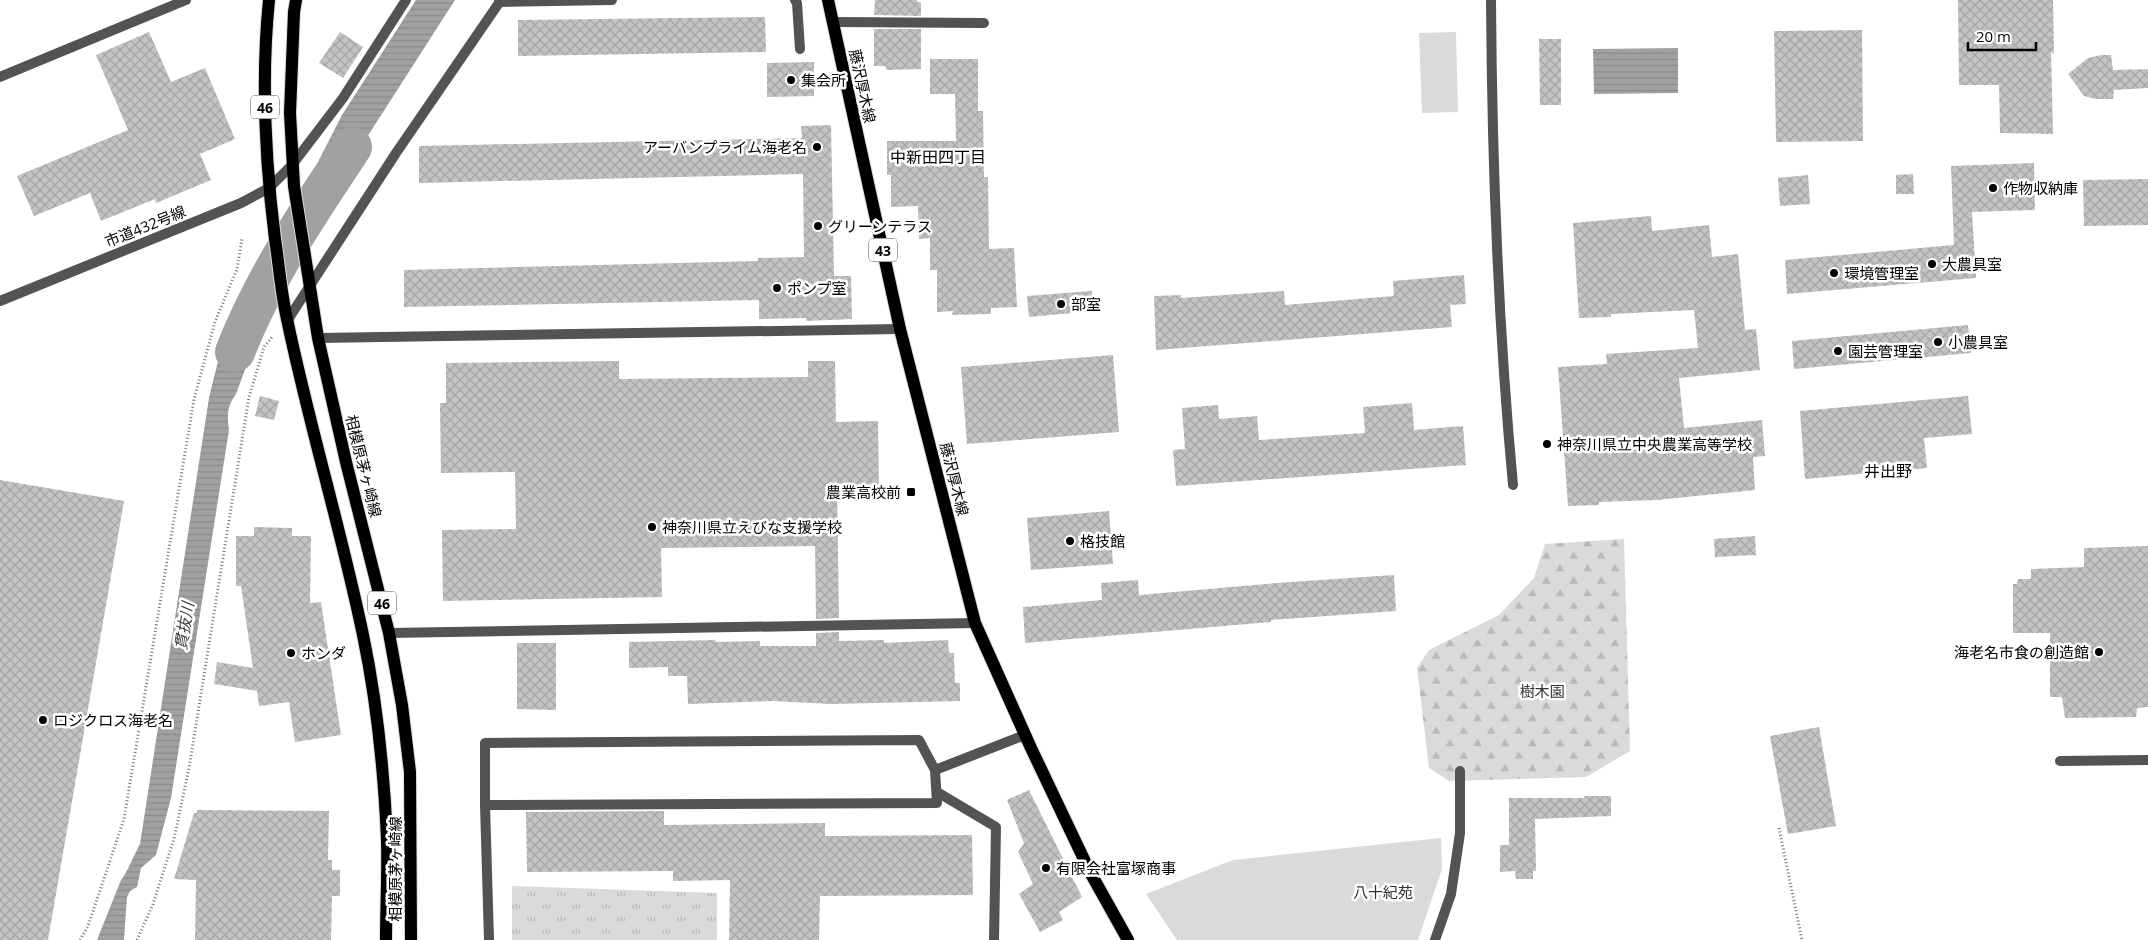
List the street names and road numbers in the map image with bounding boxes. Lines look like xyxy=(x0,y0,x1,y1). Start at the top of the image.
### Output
street label: 藤沢厚木線 xyxy=(845,47,881,125)
road number: 46 xyxy=(251,95,279,118)
street label: 市道432号線 xyxy=(102,201,188,251)
road number: 43 xyxy=(869,238,897,262)
street label: 相模原茅ヶ崎線 xyxy=(342,413,386,519)
street label: 藤沢厚木線 xyxy=(936,440,974,518)
road number: 46 xyxy=(368,592,396,614)
street label: 相模原茅ヶ崎線 xyxy=(385,816,405,922)

